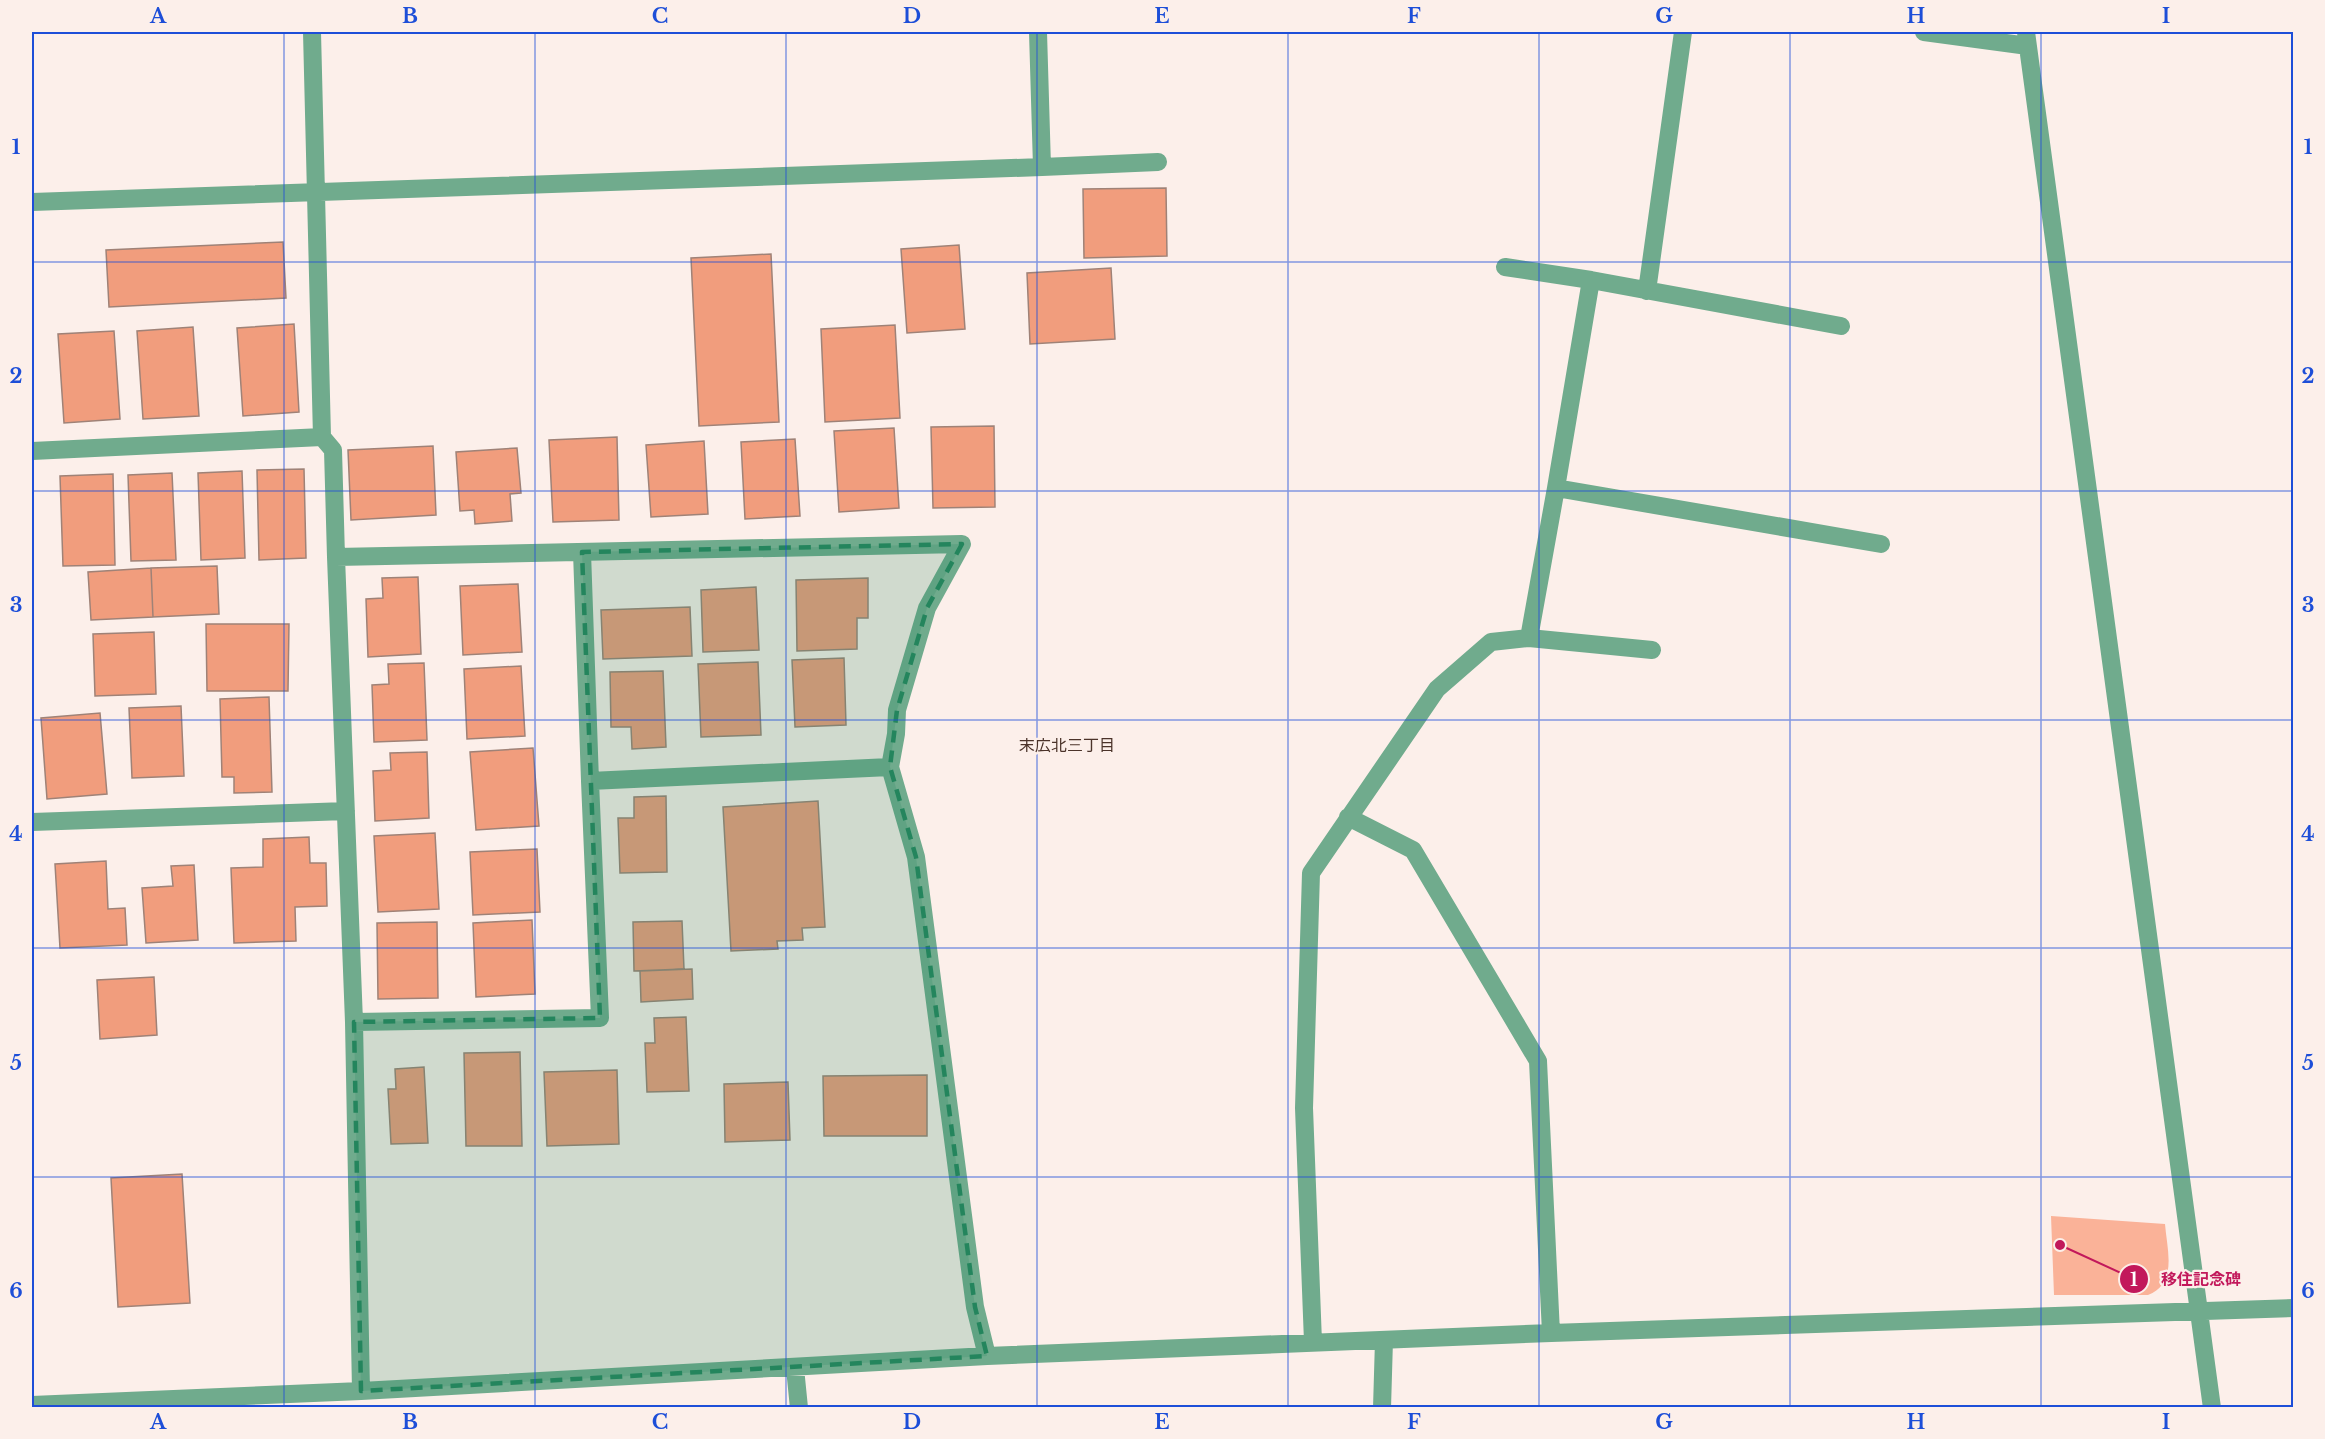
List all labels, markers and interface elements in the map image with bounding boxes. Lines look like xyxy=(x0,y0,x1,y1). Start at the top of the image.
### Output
text: A xyxy=(149,4,167,28)
text: B xyxy=(402,4,418,28)
text: C xyxy=(652,4,668,28)
text: D xyxy=(903,4,921,28)
text: E xyxy=(1154,4,1170,28)
text: F xyxy=(1407,4,1421,28)
text: G xyxy=(1655,4,1673,28)
text: H xyxy=(1907,4,1926,28)
text: I xyxy=(2162,4,2170,28)
text: 1 xyxy=(12,135,21,159)
text: 1 xyxy=(2304,135,2313,159)
text: 2 xyxy=(9,364,23,388)
text: 2 xyxy=(2301,364,2315,388)
text: 3 xyxy=(10,593,22,617)
text: 3 xyxy=(2302,593,2314,617)
district label: 末広北三丁目 xyxy=(1019,735,1115,755)
text: 4 xyxy=(9,822,23,846)
text: 4 xyxy=(2301,822,2315,846)
text: 5 xyxy=(10,1051,22,1075)
text: 5 xyxy=(2302,1051,2314,1075)
callout: 移住記念碑 xyxy=(2119,1262,2253,1296)
text: 1 xyxy=(2130,1269,2138,1291)
text: 移住記念碑 xyxy=(2161,1269,2241,1289)
text: 6 xyxy=(9,1279,23,1303)
text: 6 xyxy=(2301,1279,2315,1303)
text: A xyxy=(149,1410,167,1434)
text: B xyxy=(402,1410,418,1434)
text: C xyxy=(652,1410,668,1434)
text: D xyxy=(903,1410,921,1434)
text: E xyxy=(1154,1410,1170,1434)
text: F xyxy=(1407,1410,1421,1434)
text: G xyxy=(1655,1410,1673,1434)
text: H xyxy=(1907,1410,1926,1434)
text: I xyxy=(2162,1410,2170,1434)

